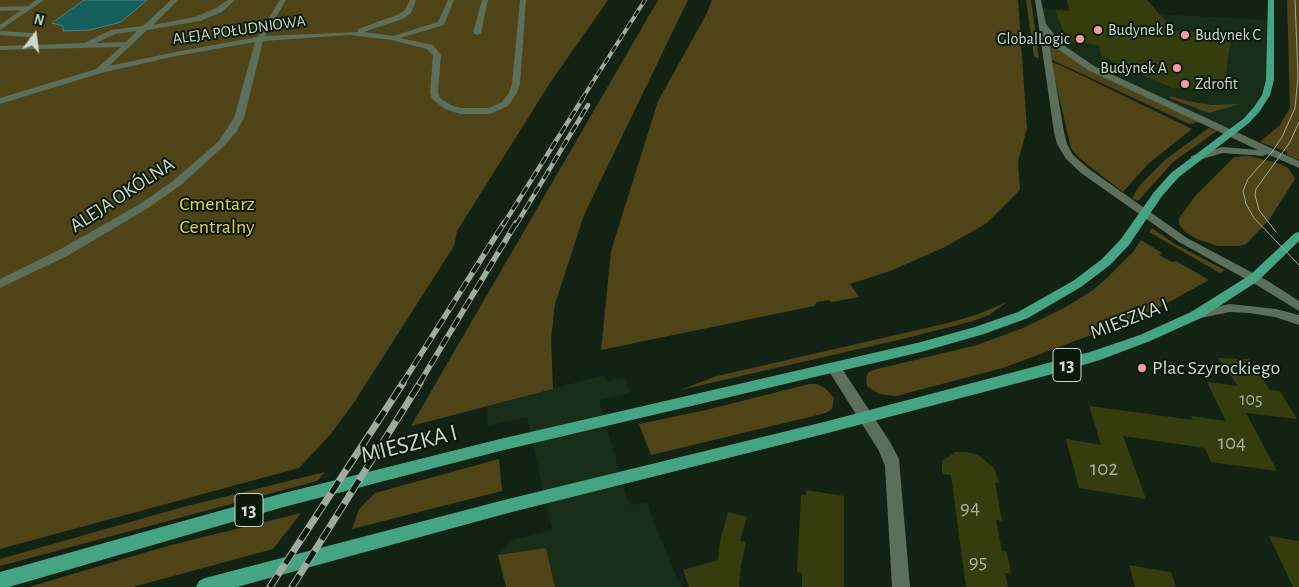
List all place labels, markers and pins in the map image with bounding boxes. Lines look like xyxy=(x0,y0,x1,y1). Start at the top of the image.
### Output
place label: Budynek B xyxy=(1108,20,1174,40)
marker: Budynek B xyxy=(1092,24,1104,36)
place label: Budynek C xyxy=(1195,25,1261,45)
place label: GlobalLogic xyxy=(997,29,1070,49)
marker: Budynek C xyxy=(1179,29,1191,41)
marker: GlobalLogic xyxy=(1074,33,1086,45)
place label: Budynek A xyxy=(1100,58,1167,78)
marker: Budynek A xyxy=(1171,62,1183,74)
place label: Zdrofit xyxy=(1195,74,1238,94)
marker: Zdrofit xyxy=(1179,78,1191,90)
place label: Plac Szyrockiego xyxy=(1152,356,1280,380)
marker: Plac Szyrockiego xyxy=(1136,362,1148,374)

